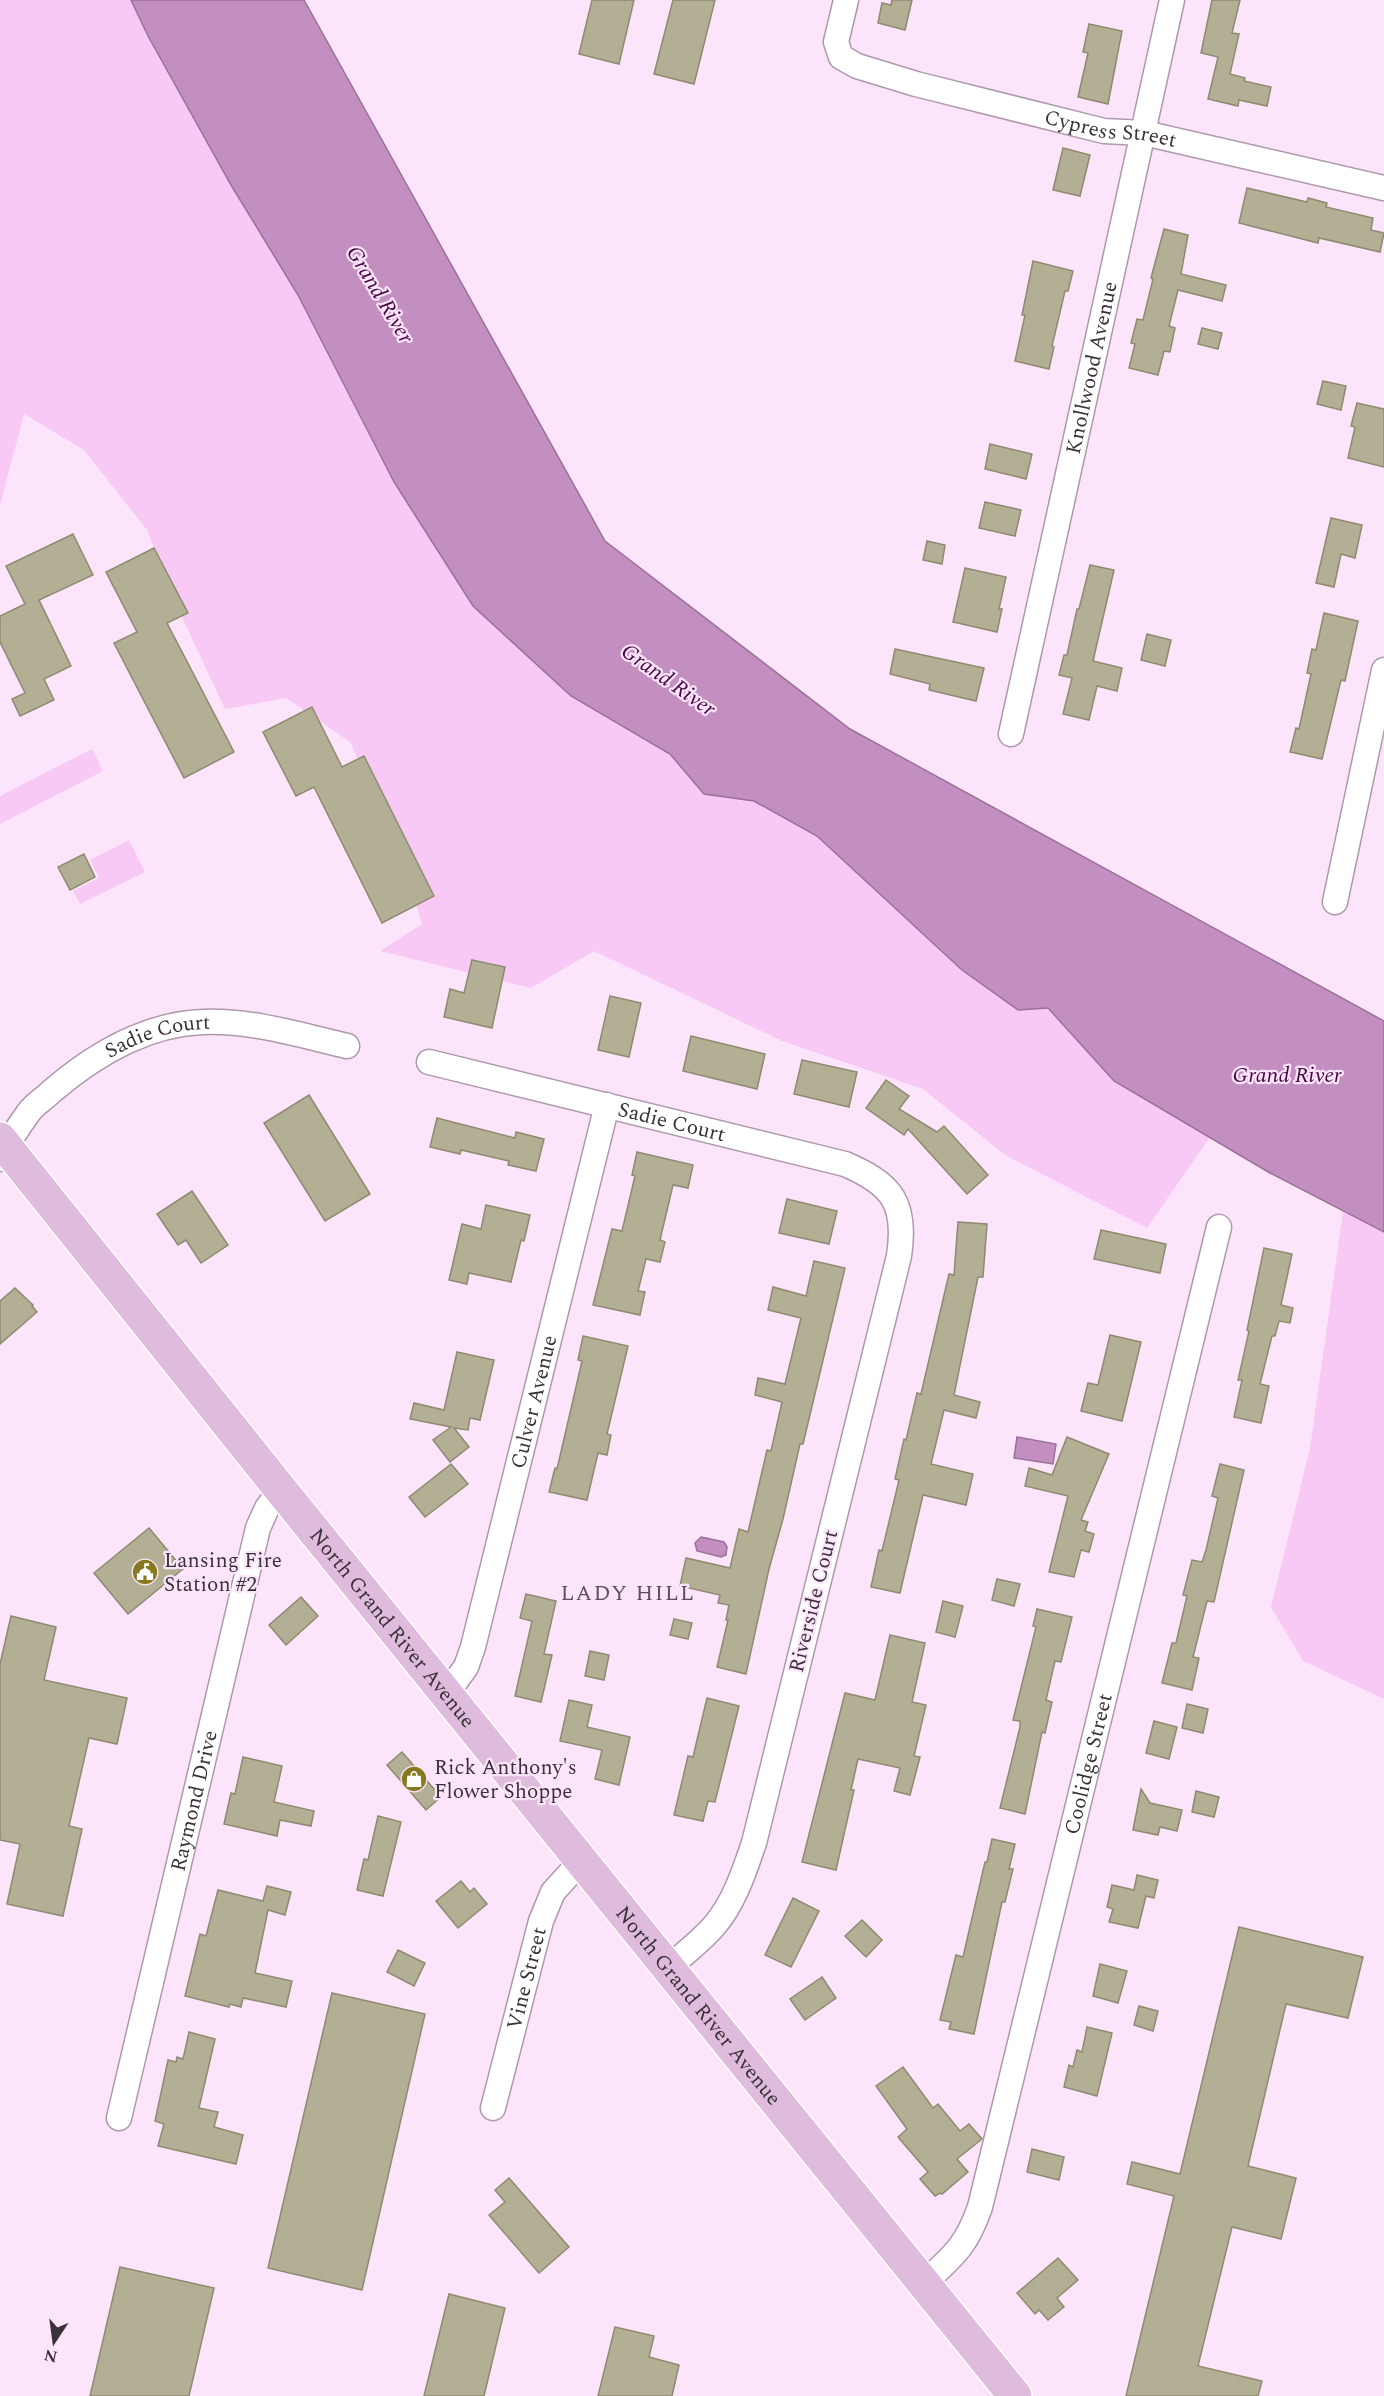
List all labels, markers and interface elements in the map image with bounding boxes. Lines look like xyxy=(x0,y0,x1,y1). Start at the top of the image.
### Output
street label: Cypress Street xyxy=(1041,102,1180,157)
water label: Grand River xyxy=(337,239,422,350)
street label: Knollwood Avenue xyxy=(1058,278,1127,457)
water label: Grand River xyxy=(614,635,723,725)
street label: Sadie Court xyxy=(99,1007,211,1067)
water label: Grand River xyxy=(1232,1059,1342,1092)
street label: Sadie Court xyxy=(614,1094,729,1151)
street label: Culver Avenue xyxy=(503,1332,567,1472)
street label: North Grand River Avenue xyxy=(301,1522,483,1735)
street label: Riverside Court xyxy=(781,1527,847,1676)
place label: Lansing Fire Station #2 xyxy=(164,1545,282,1601)
public building icon: Lansing Fire Station #2 xyxy=(130,1557,160,1587)
district label: LADY HILL xyxy=(561,1577,695,1610)
street label: Coolidge Street xyxy=(1056,1690,1122,1838)
street label: Raymond Drive xyxy=(163,1727,227,1875)
place label: Rick Anthony's Flower Shoppe xyxy=(434,1752,577,1808)
shop icon: Rick Anthony's Flower Shoppe xyxy=(399,1764,429,1794)
street label: North Grand River Avenue xyxy=(607,1899,789,2113)
street label: Vine Street xyxy=(499,1924,556,2033)
north arrow xyxy=(24,2312,84,2372)
text: N xyxy=(42,2342,60,2369)

